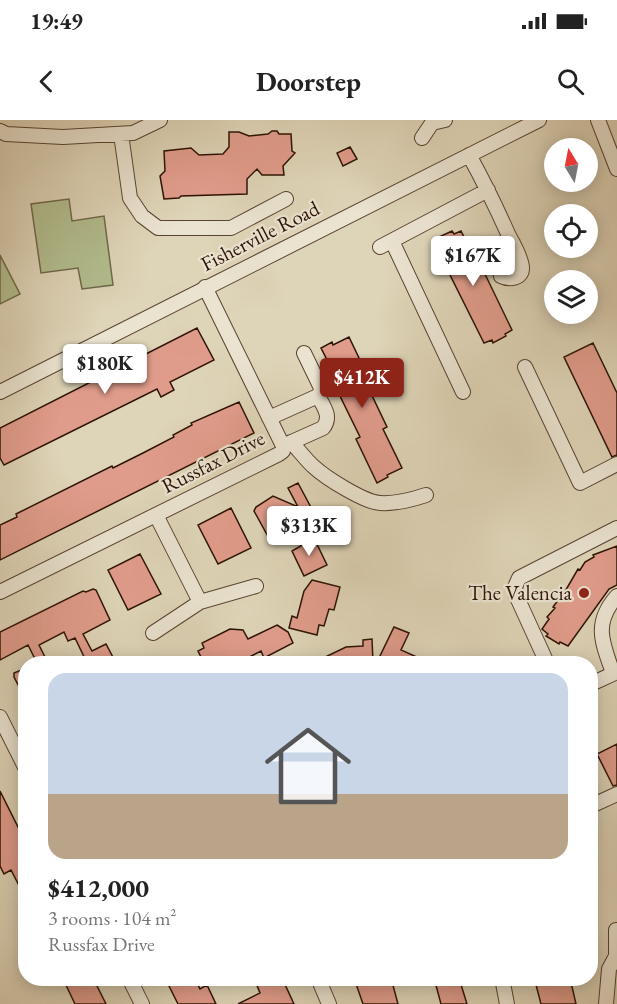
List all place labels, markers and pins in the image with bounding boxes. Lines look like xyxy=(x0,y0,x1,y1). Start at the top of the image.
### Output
pin: $167K xyxy=(431,236,515,287)
pin: $180K xyxy=(63,344,147,395)
pin: $412K xyxy=(320,358,404,409)
pin: $313K xyxy=(267,506,351,557)
place label: The Valencia xyxy=(468,579,573,606)
marker: The Valencia xyxy=(577,586,591,600)

